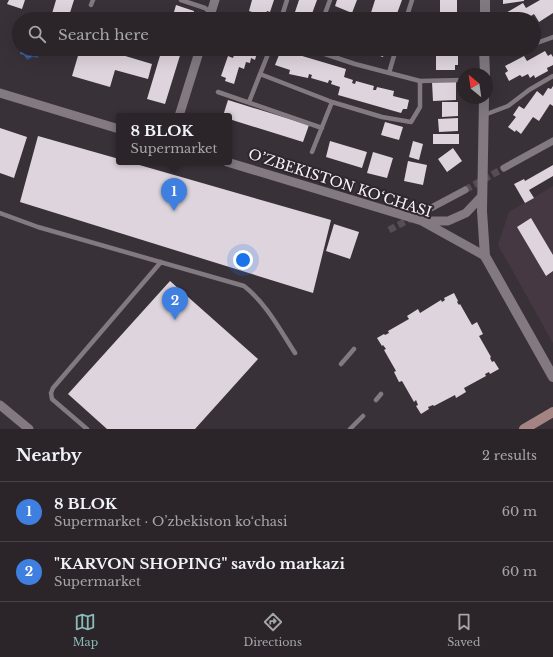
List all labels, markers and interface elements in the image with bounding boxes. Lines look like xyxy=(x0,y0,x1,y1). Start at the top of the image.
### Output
search box xyxy=(12,12,541,56)
icon: search xyxy=(26,23,48,45)
text: Search here xyxy=(58,25,149,44)
north arrow xyxy=(457,68,493,104)
popup xyxy=(116,113,232,165)
text: 8 BLOK xyxy=(131,121,194,140)
text: Supermarket xyxy=(131,140,217,157)
street label: O’ZBEKISTON KO‘CHASI xyxy=(246,145,434,221)
pin: 1 xyxy=(161,178,187,211)
your location xyxy=(233,250,253,270)
pin: 2 xyxy=(162,287,188,320)
text: Nearby xyxy=(16,445,82,466)
text: 2 results xyxy=(482,447,537,464)
text: 8 BLOK xyxy=(54,494,117,513)
text: 1 xyxy=(26,503,32,520)
text: 60 m xyxy=(502,503,537,520)
text: Supermarket · O’zbekiston ko‘chasi xyxy=(54,513,287,530)
text: "KARVON SHOPING" savdo markazi xyxy=(54,554,345,573)
text: 2 xyxy=(25,563,33,580)
text: 60 m xyxy=(502,563,537,580)
text: Supermarket xyxy=(54,573,141,590)
tab: Map xyxy=(73,611,98,649)
tab: Directions xyxy=(243,611,302,649)
tab: Saved xyxy=(447,611,480,649)

